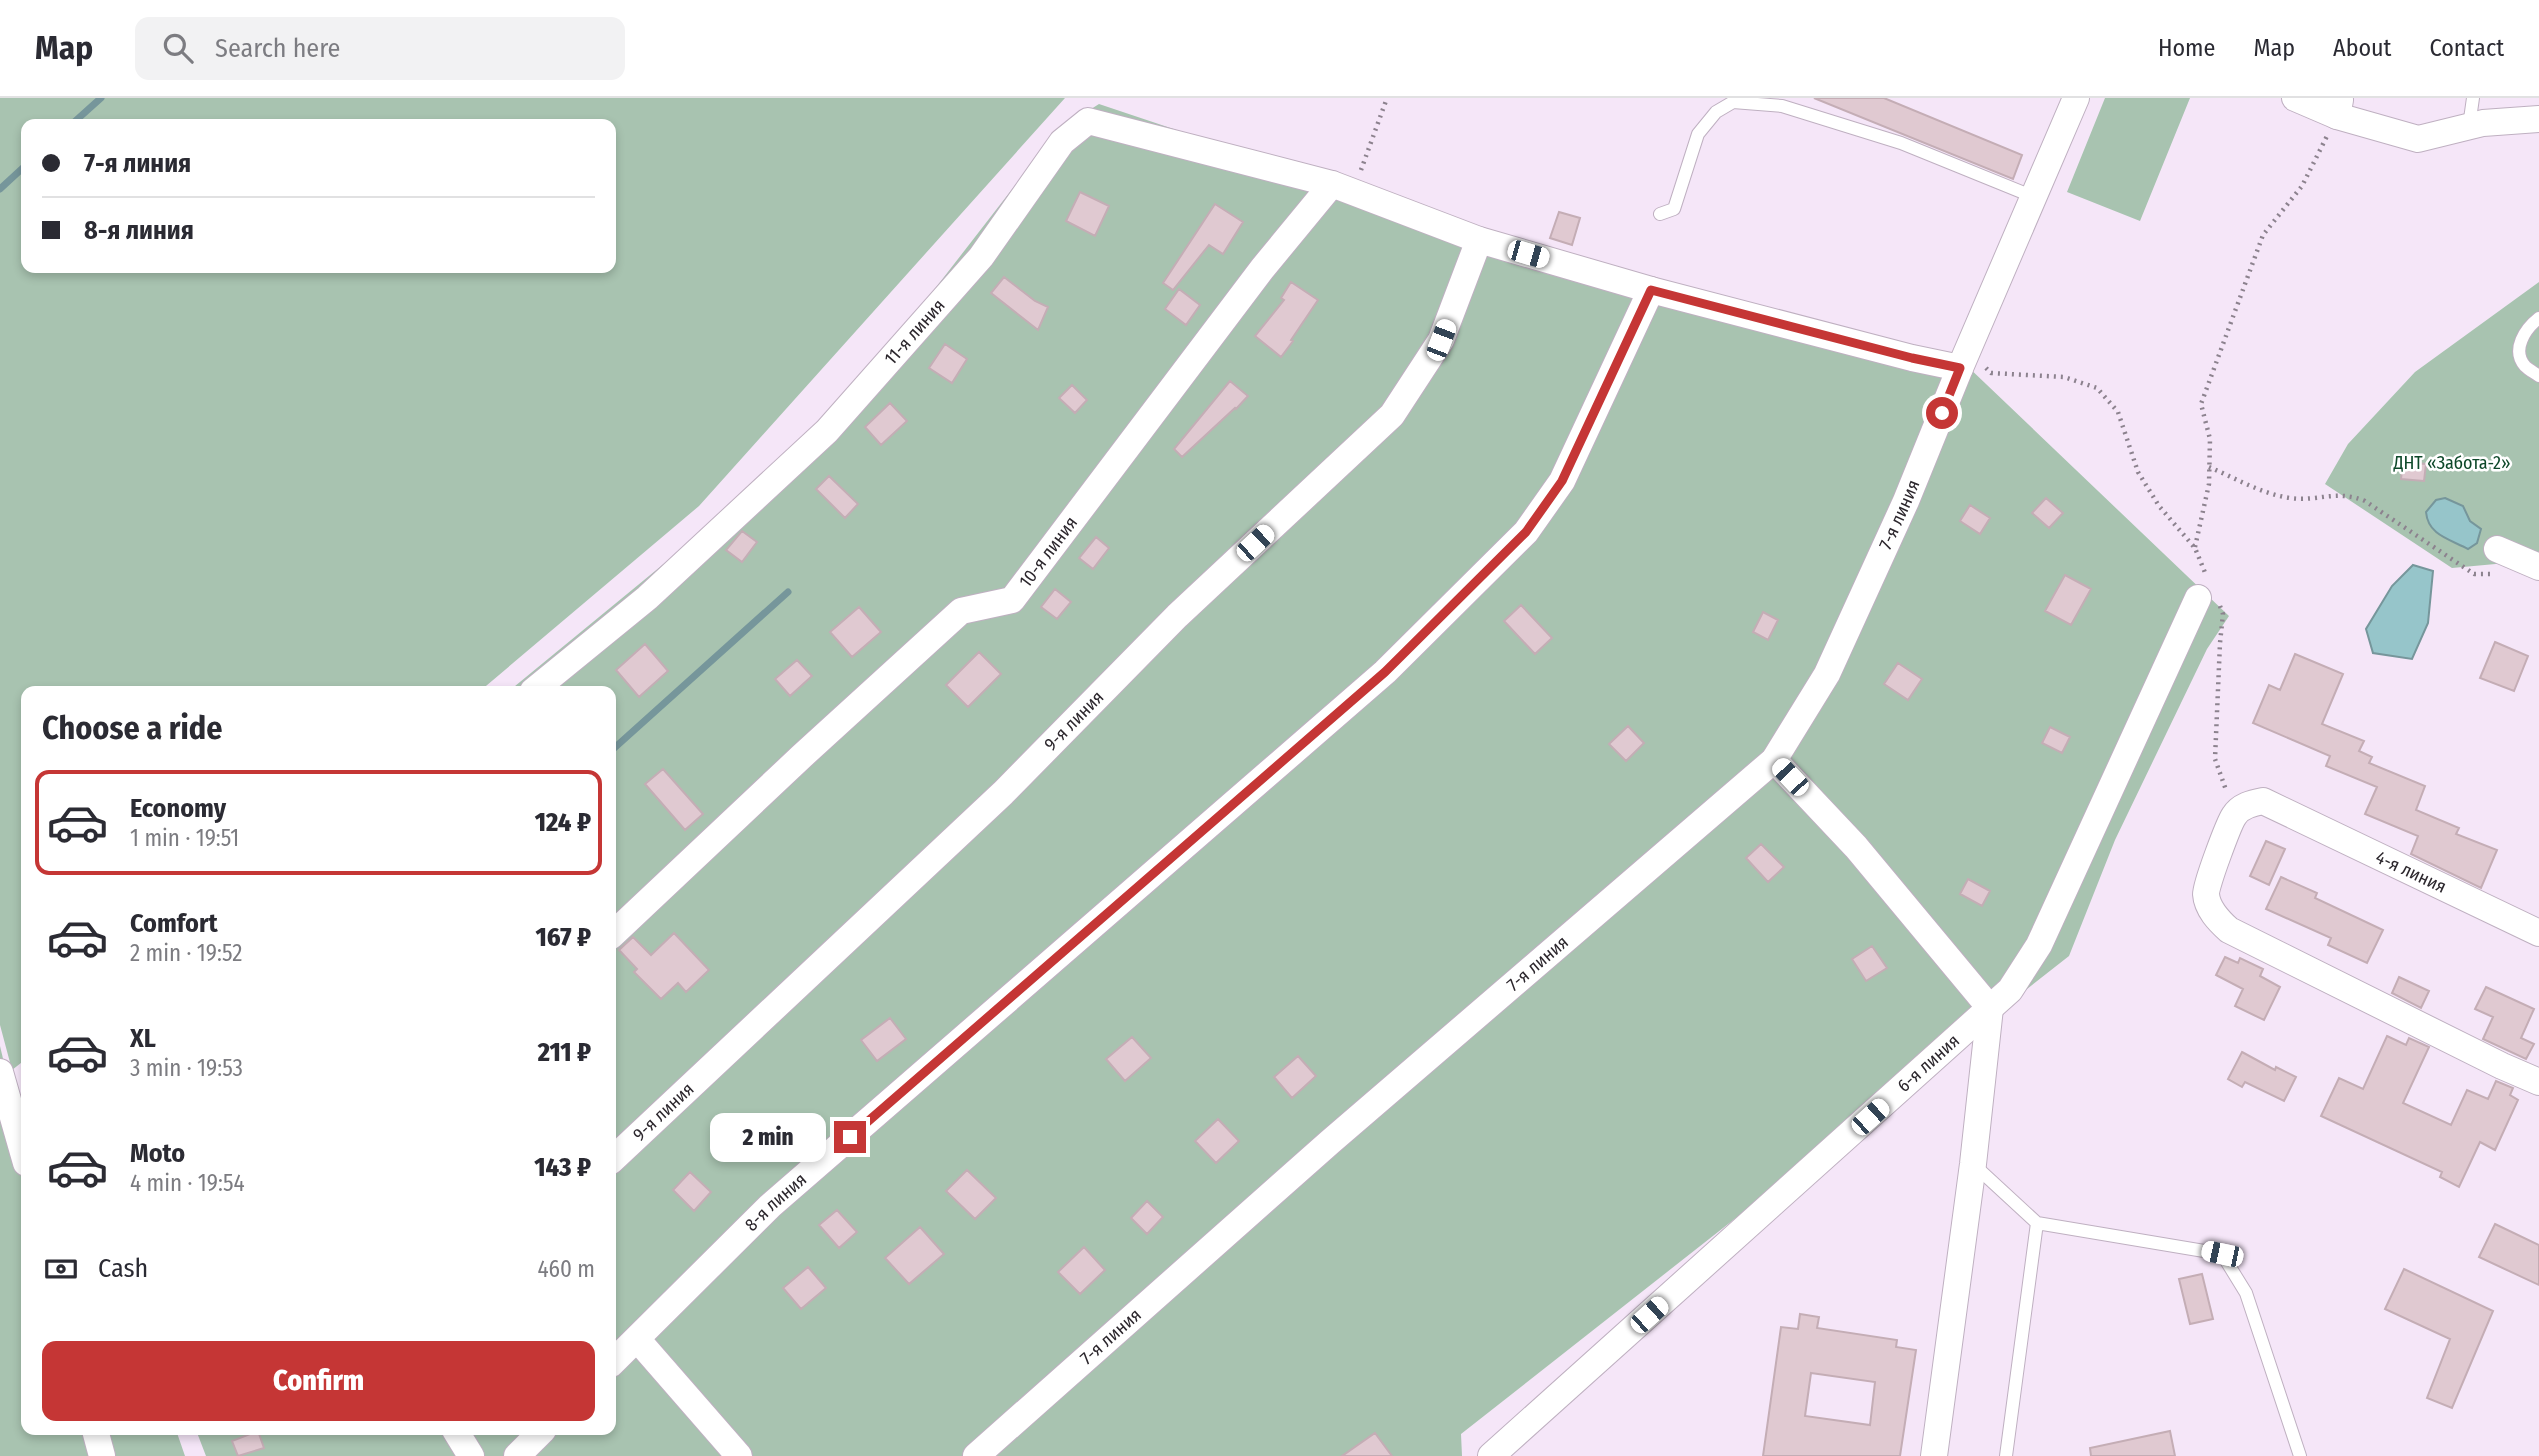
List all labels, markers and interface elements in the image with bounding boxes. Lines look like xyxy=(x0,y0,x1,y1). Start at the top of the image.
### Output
search box xyxy=(135,17,625,80)
text: Map xyxy=(35,28,93,68)
icon: search xyxy=(159,29,197,67)
text: Search here xyxy=(215,33,340,64)
text: Home xyxy=(2158,34,2215,62)
text: Map xyxy=(2253,34,2295,62)
text: About xyxy=(2333,34,2391,62)
text: Contact xyxy=(2429,34,2504,62)
text: 7-я линия xyxy=(84,148,191,179)
text: 8-я линия xyxy=(84,215,194,246)
car xyxy=(1505,238,1552,270)
street label: 11-я линия xyxy=(880,294,950,369)
car xyxy=(1424,317,1459,363)
route start xyxy=(1926,397,1958,429)
park label: ДНТ «Забота-2» xyxy=(2392,452,2511,474)
street label: 7-я линия xyxy=(1874,477,1924,553)
street label: 10-я линия xyxy=(1014,512,1082,592)
car xyxy=(1233,521,1278,565)
street label: 9-я линия xyxy=(1040,686,1108,755)
text: Choose a ride xyxy=(42,709,223,747)
car xyxy=(1768,754,1813,800)
icon: car xyxy=(46,791,109,854)
text: Economy xyxy=(130,793,226,824)
text: 124 ₽ xyxy=(535,807,591,838)
text: 1 min · 19:51 xyxy=(130,824,239,852)
street label: 4-я линия xyxy=(2372,846,2450,898)
icon: car xyxy=(46,906,109,969)
text: Comfort xyxy=(130,908,218,939)
text: 167 ₽ xyxy=(536,922,591,953)
street label: 7-я линия xyxy=(1502,931,1573,996)
text: 2 min · 19:52 xyxy=(130,939,242,967)
icon: car xyxy=(46,1021,109,1084)
text: XL xyxy=(130,1023,156,1054)
street label: 6-я линия xyxy=(1893,1030,1964,1097)
text: 211 ₽ xyxy=(538,1037,591,1068)
text: 3 min · 19:53 xyxy=(130,1054,243,1082)
street label: 9-я линия xyxy=(628,1078,699,1146)
car xyxy=(1848,1095,1893,1139)
callout: 2 min xyxy=(710,1112,826,1162)
route end xyxy=(834,1121,866,1153)
text: 2 min xyxy=(743,1123,793,1151)
icon: car xyxy=(46,1136,109,1199)
text: Moto xyxy=(130,1138,185,1169)
text: 143 ₽ xyxy=(534,1152,591,1183)
street label: 8-я линия xyxy=(740,1168,811,1236)
text: 4 min · 19:54 xyxy=(130,1169,245,1197)
car xyxy=(2200,1239,2245,1269)
icon: cash xyxy=(42,1250,80,1288)
text: Cash xyxy=(98,1253,148,1284)
text: 460 m xyxy=(537,1255,595,1283)
car xyxy=(1627,1293,1672,1337)
street label: 7-я линия xyxy=(1076,1304,1146,1369)
button: Confirm xyxy=(42,1341,595,1421)

